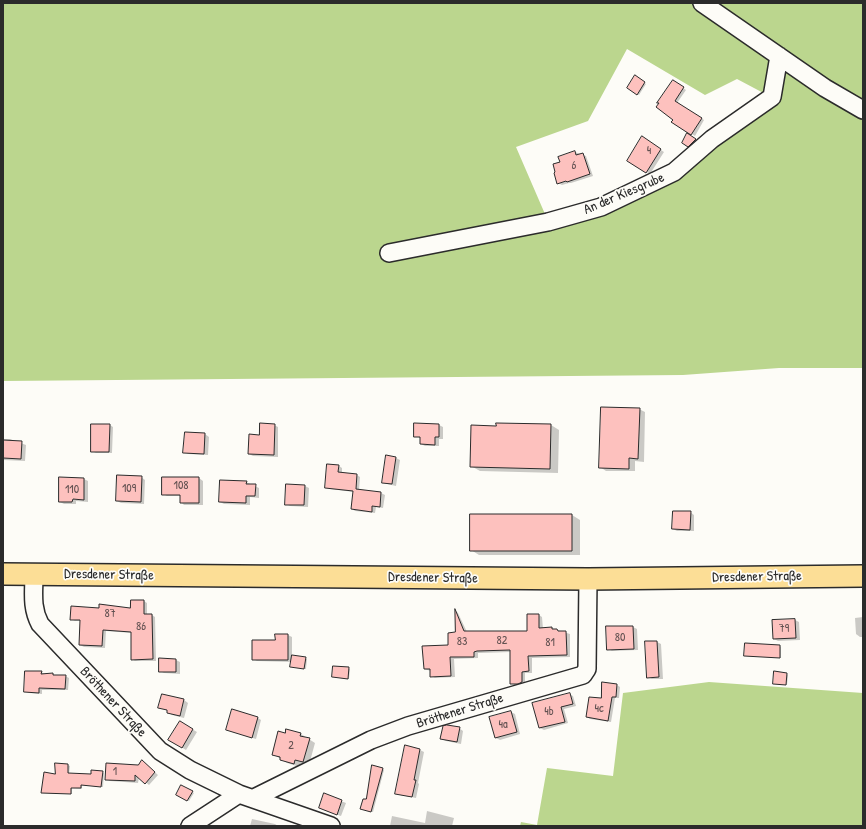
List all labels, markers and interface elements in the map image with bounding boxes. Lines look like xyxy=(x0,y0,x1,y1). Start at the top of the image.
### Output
house number: 4 xyxy=(647,144,651,158)
house number: 6 xyxy=(572,159,576,173)
street label: An der Kiesgrube xyxy=(581,169,667,219)
house number: 108 xyxy=(174,479,188,493)
house number: 109 xyxy=(122,482,136,496)
house number: 110 xyxy=(65,483,79,497)
street label: Dresdener Straße xyxy=(64,566,154,584)
street label: Dresdener Straße xyxy=(712,568,802,586)
street label: Dresdener Straße xyxy=(388,569,478,587)
house number: 87 xyxy=(104,607,116,621)
house number: 86 xyxy=(136,620,146,634)
house number: 79 xyxy=(779,622,789,636)
house number: 80 xyxy=(615,631,625,645)
house number: 82 xyxy=(497,634,507,648)
house number: 83 xyxy=(457,635,467,649)
house number: 81 xyxy=(545,636,555,650)
street label: Bröthener Straße xyxy=(76,663,150,741)
street label: Bröthener Straße xyxy=(415,690,505,732)
house number: 4c xyxy=(594,702,604,716)
house number: 4b xyxy=(544,705,554,719)
house number: 4a xyxy=(498,718,508,732)
house number: 2 xyxy=(288,739,294,753)
house number: 1 xyxy=(113,765,117,779)

